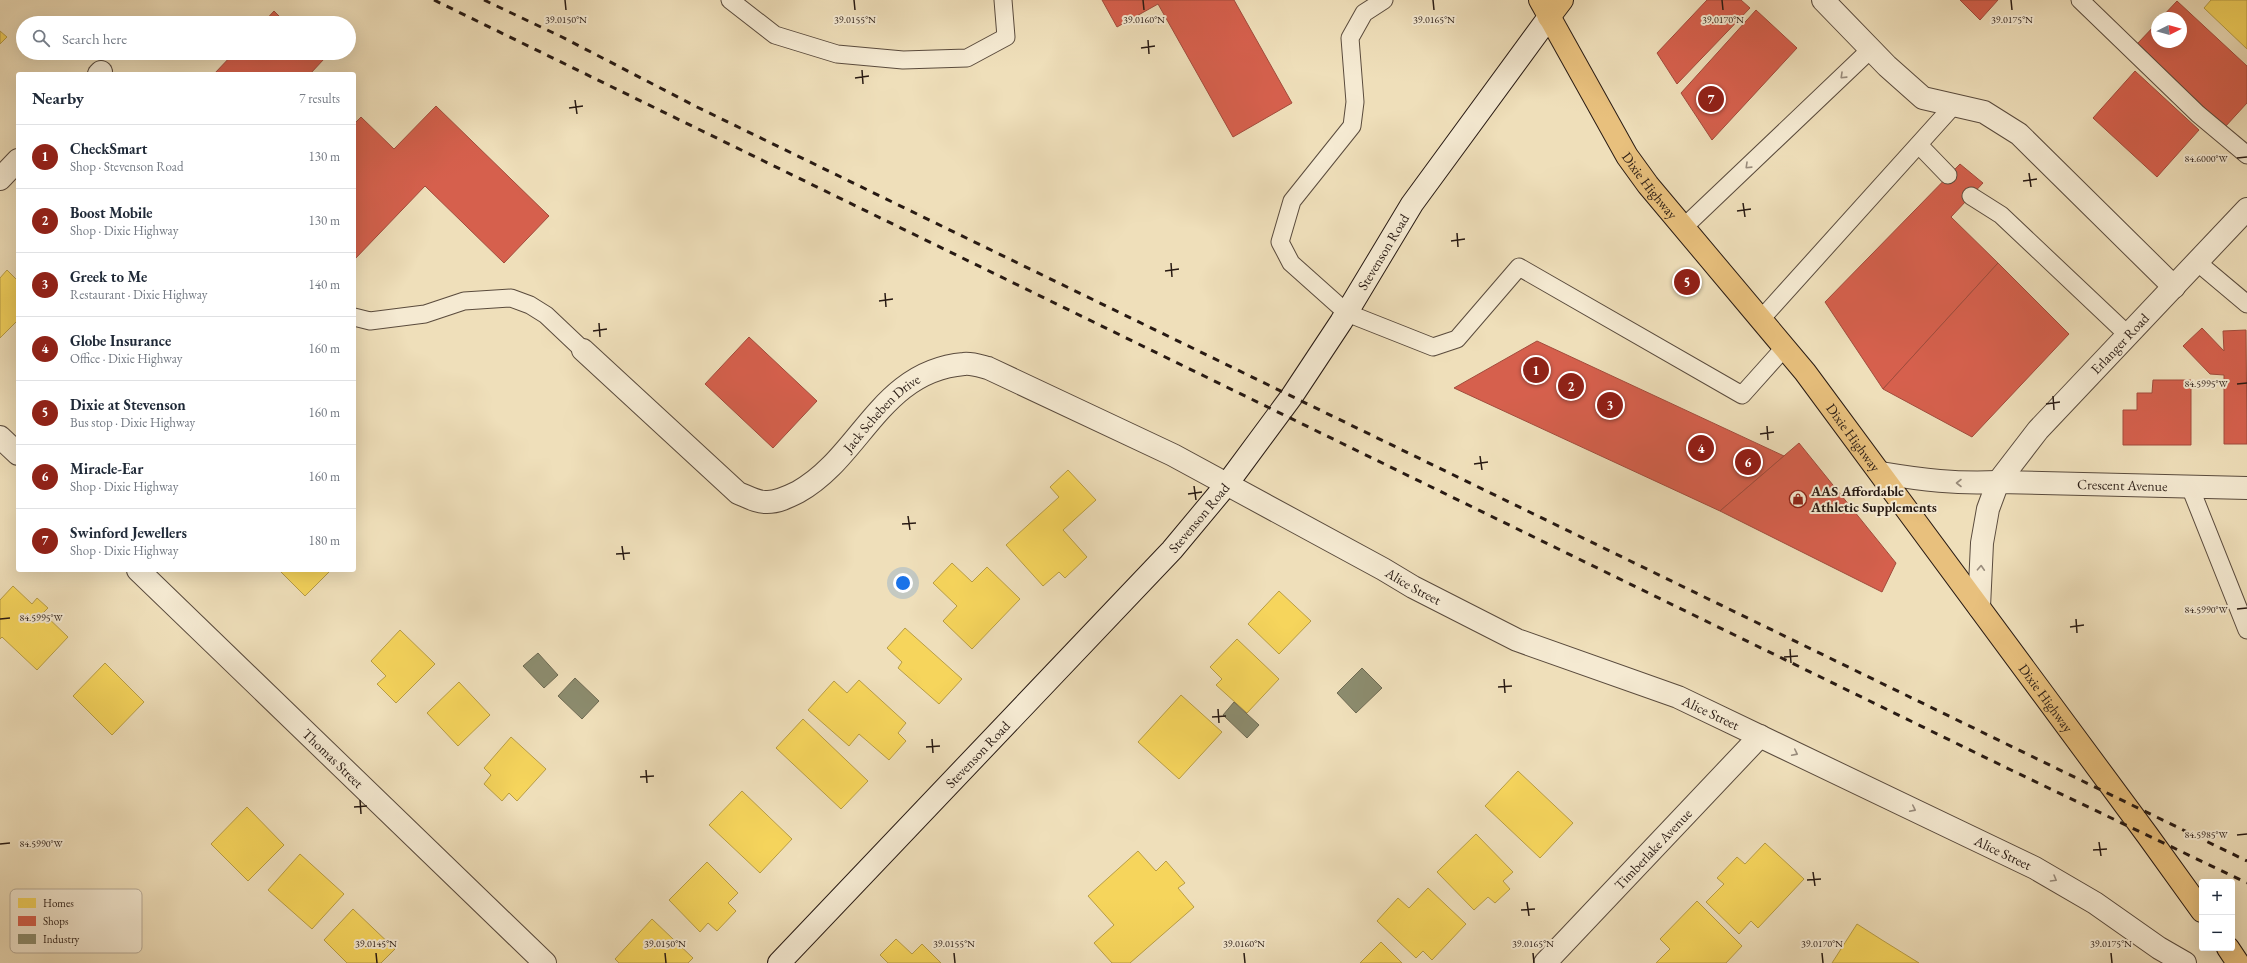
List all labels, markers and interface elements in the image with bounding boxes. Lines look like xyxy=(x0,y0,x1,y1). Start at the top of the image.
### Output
north arrow xyxy=(2151,12,2187,48)
text: 39.0150°N xyxy=(545,13,587,26)
text: 39.0155°N xyxy=(834,13,876,26)
text: 39.0160°N xyxy=(1123,13,1165,26)
text: 39.0165°N xyxy=(1413,13,1455,26)
text: 39.0170°N xyxy=(1702,13,1744,26)
text: 39.0175°N xyxy=(1991,13,2033,26)
search box xyxy=(16,16,356,60)
icon: search xyxy=(30,27,52,49)
text: Search here xyxy=(62,29,127,48)
one-way arrow xyxy=(1840,72,1848,79)
pin: 7 xyxy=(1698,84,1724,114)
text: Nearby xyxy=(32,87,84,109)
text: 7 results xyxy=(299,90,340,107)
text: CheckSmart xyxy=(70,139,147,158)
text: 1 xyxy=(42,148,48,165)
text: 130 m xyxy=(309,148,340,165)
street label: Dixie Highway xyxy=(1618,148,1682,223)
text: 84.6000°W xyxy=(2184,152,2228,165)
text: Shop · Stevenson Road xyxy=(70,158,184,175)
one-way arrow xyxy=(1746,161,1753,168)
text: Boost Mobile xyxy=(70,203,153,222)
street label: Stevenson Road xyxy=(1353,210,1414,293)
text: 2 xyxy=(42,212,48,229)
text: 130 m xyxy=(309,212,340,229)
text: Shop · Dixie Highway xyxy=(70,222,178,239)
text: Greek to Me xyxy=(70,267,147,286)
pin: 5 xyxy=(1674,267,1700,297)
text: 3 xyxy=(42,276,48,293)
text: 140 m xyxy=(309,276,340,293)
text: Restaurant · Dixie Highway xyxy=(70,286,208,303)
street label: Erlanger Road xyxy=(2087,309,2154,378)
text: Globe Insurance xyxy=(70,331,171,350)
text: 4 xyxy=(42,340,48,357)
text: 160 m xyxy=(309,340,340,357)
text: Office · Dixie Highway xyxy=(70,350,183,367)
pin: 1 xyxy=(1523,355,1549,385)
street label: Jack Scheben Drive xyxy=(838,370,924,457)
pin: 2 xyxy=(1558,371,1584,401)
text: 84.5995°W xyxy=(2184,377,2228,390)
pin: 3 xyxy=(1597,390,1623,420)
text: Dixie at Stevenson xyxy=(70,395,186,414)
street label: Dixie Highway xyxy=(1822,400,1885,476)
text: 5 xyxy=(42,404,48,421)
text: 160 m xyxy=(309,404,340,421)
text: Bus stop · Dixie Highway xyxy=(70,414,195,431)
pin: 4 xyxy=(1688,433,1714,463)
pin: 6 xyxy=(1735,447,1761,477)
text: Miracle-Ear xyxy=(70,459,143,478)
text: 6 xyxy=(42,468,48,485)
text: 160 m xyxy=(309,468,340,485)
street label: Crescent Avenue xyxy=(2077,475,2168,495)
text: Shop · Dixie Highway xyxy=(70,478,178,495)
street label: Stevenson Road xyxy=(1164,478,1234,557)
one-way arrow xyxy=(1956,479,1962,487)
place label: AAS Affordable Athletic Supplements xyxy=(1810,482,1937,516)
shop icon: AAS Affordable Athletic Supplements xyxy=(1788,489,1808,509)
text: Swinford Jewellers xyxy=(70,523,187,542)
text: 7 xyxy=(42,532,48,549)
text: 180 m xyxy=(309,532,340,549)
text: Shop · Dixie Highway xyxy=(70,542,178,559)
street label: Alice Street xyxy=(1381,563,1445,609)
one-way arrow xyxy=(1976,565,1985,571)
your location xyxy=(893,573,913,593)
text: 84.5990°W xyxy=(2184,603,2228,616)
text: 84.5995°W xyxy=(19,611,63,624)
street label: Dixie Highway xyxy=(2015,660,2078,736)
street label: Alice Street xyxy=(1678,691,1743,734)
street label: Stevenson Road xyxy=(941,716,1014,792)
street label: Thomas Street xyxy=(299,725,368,792)
one-way arrow xyxy=(1791,748,1799,756)
street label: Timberlake Avenue xyxy=(1610,804,1696,893)
one-way arrow xyxy=(1908,804,1916,812)
text: 84.5985°W xyxy=(2184,828,2228,841)
street label: Alice Street xyxy=(1971,831,2035,874)
text: 84.5990°W xyxy=(19,837,63,850)
one-way arrow xyxy=(2050,875,2057,882)
map controls xyxy=(2199,879,2235,951)
button: + xyxy=(2199,879,2235,915)
legend xyxy=(10,889,142,953)
text: Homes xyxy=(43,896,74,910)
text: Shops xyxy=(43,914,69,928)
button: − xyxy=(2199,915,2235,951)
text: Industry xyxy=(43,932,80,946)
text: 39.0145°N xyxy=(355,937,397,950)
text: 39.0150°N xyxy=(644,937,686,950)
text: 39.0155°N xyxy=(933,937,975,950)
text: 39.0160°N xyxy=(1223,937,1265,950)
text: 39.0165°N xyxy=(1512,937,1554,950)
text: 39.0170°N xyxy=(1801,937,1843,950)
text: 39.0175°N xyxy=(2090,937,2132,950)

